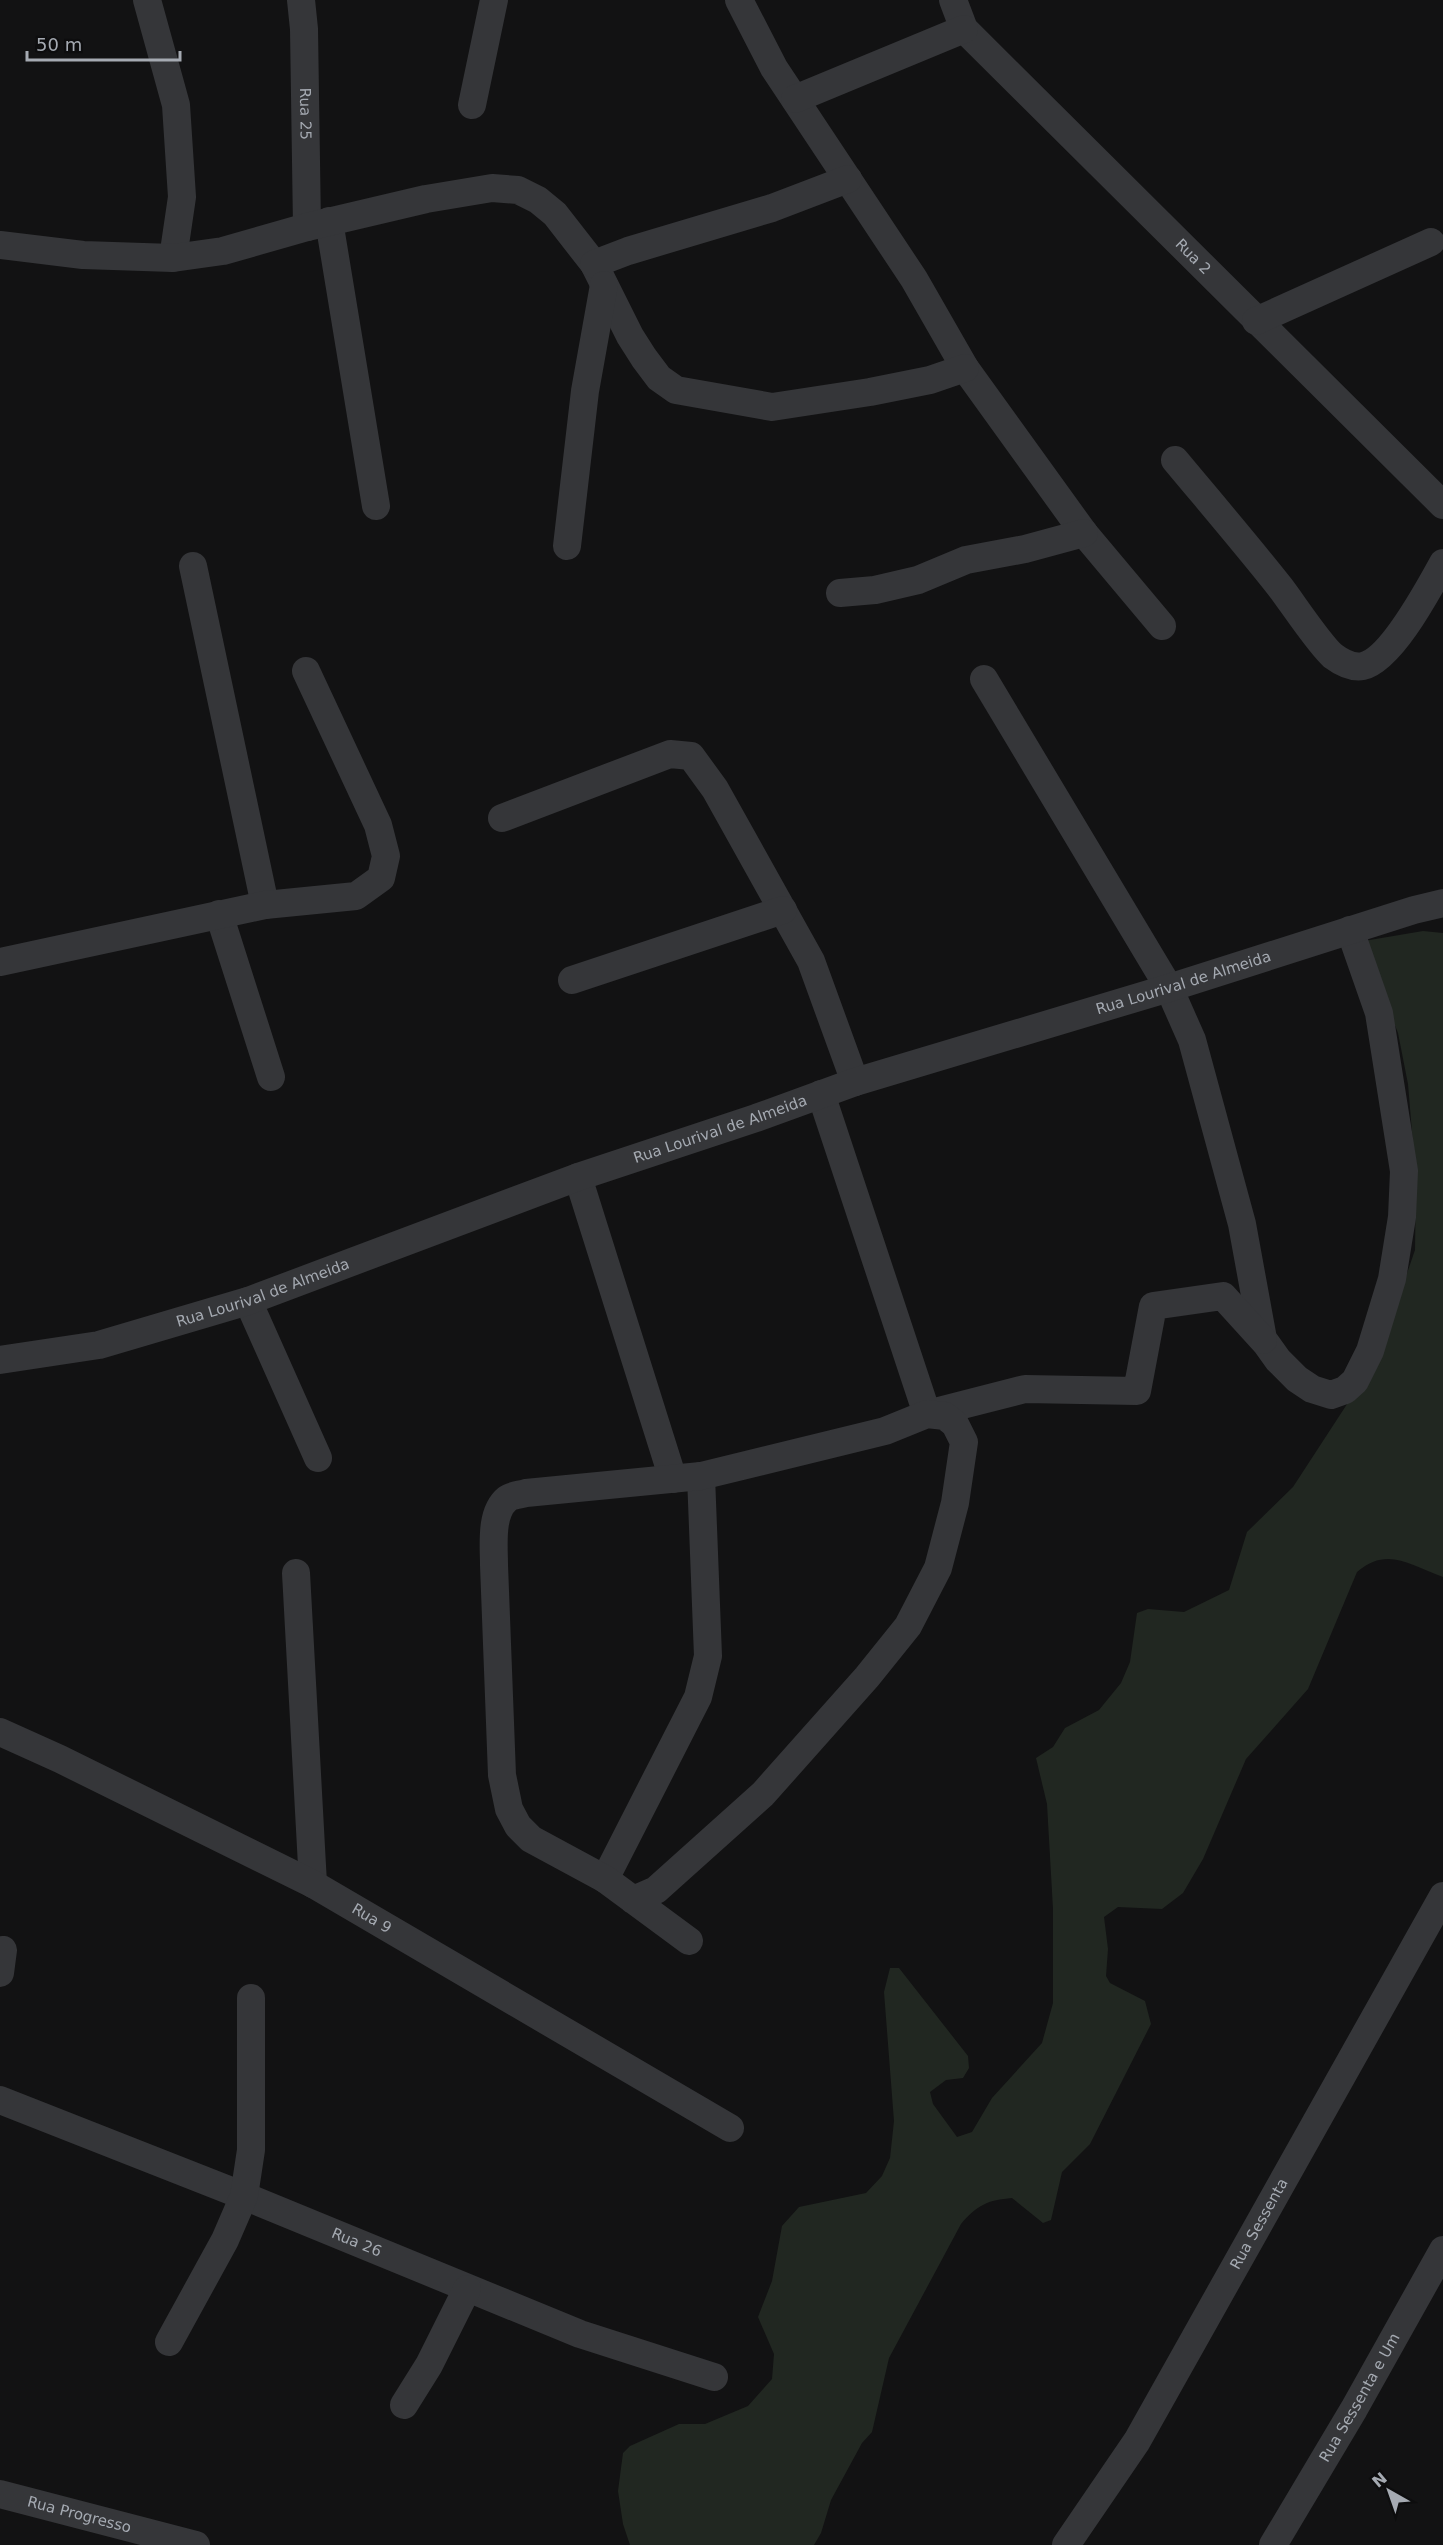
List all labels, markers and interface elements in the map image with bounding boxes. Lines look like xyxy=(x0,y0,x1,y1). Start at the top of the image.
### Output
scale bar xyxy=(27,24,180,62)
text: 50 m xyxy=(36,34,82,55)
street label: Rua 25 xyxy=(296,88,315,140)
street label: Rua 2 xyxy=(1172,235,1215,278)
street label: Rua Lourival de Almeida xyxy=(1094,947,1273,1018)
street label: Rua Lourival de Almeida xyxy=(631,1091,809,1167)
street label: Rua Lourival de Almeida xyxy=(174,1255,352,1331)
street label: Rua 9 xyxy=(349,1900,395,1937)
street label: Rua Sessenta xyxy=(1226,2175,1292,2272)
street label: Rua 26 xyxy=(329,2224,384,2261)
street label: Rua Sessenta e Um xyxy=(1315,2330,1404,2465)
north arrow xyxy=(1359,2461,1419,2521)
text: N xyxy=(1368,2468,1391,2491)
street label: Rua Progresso xyxy=(26,2493,133,2537)

